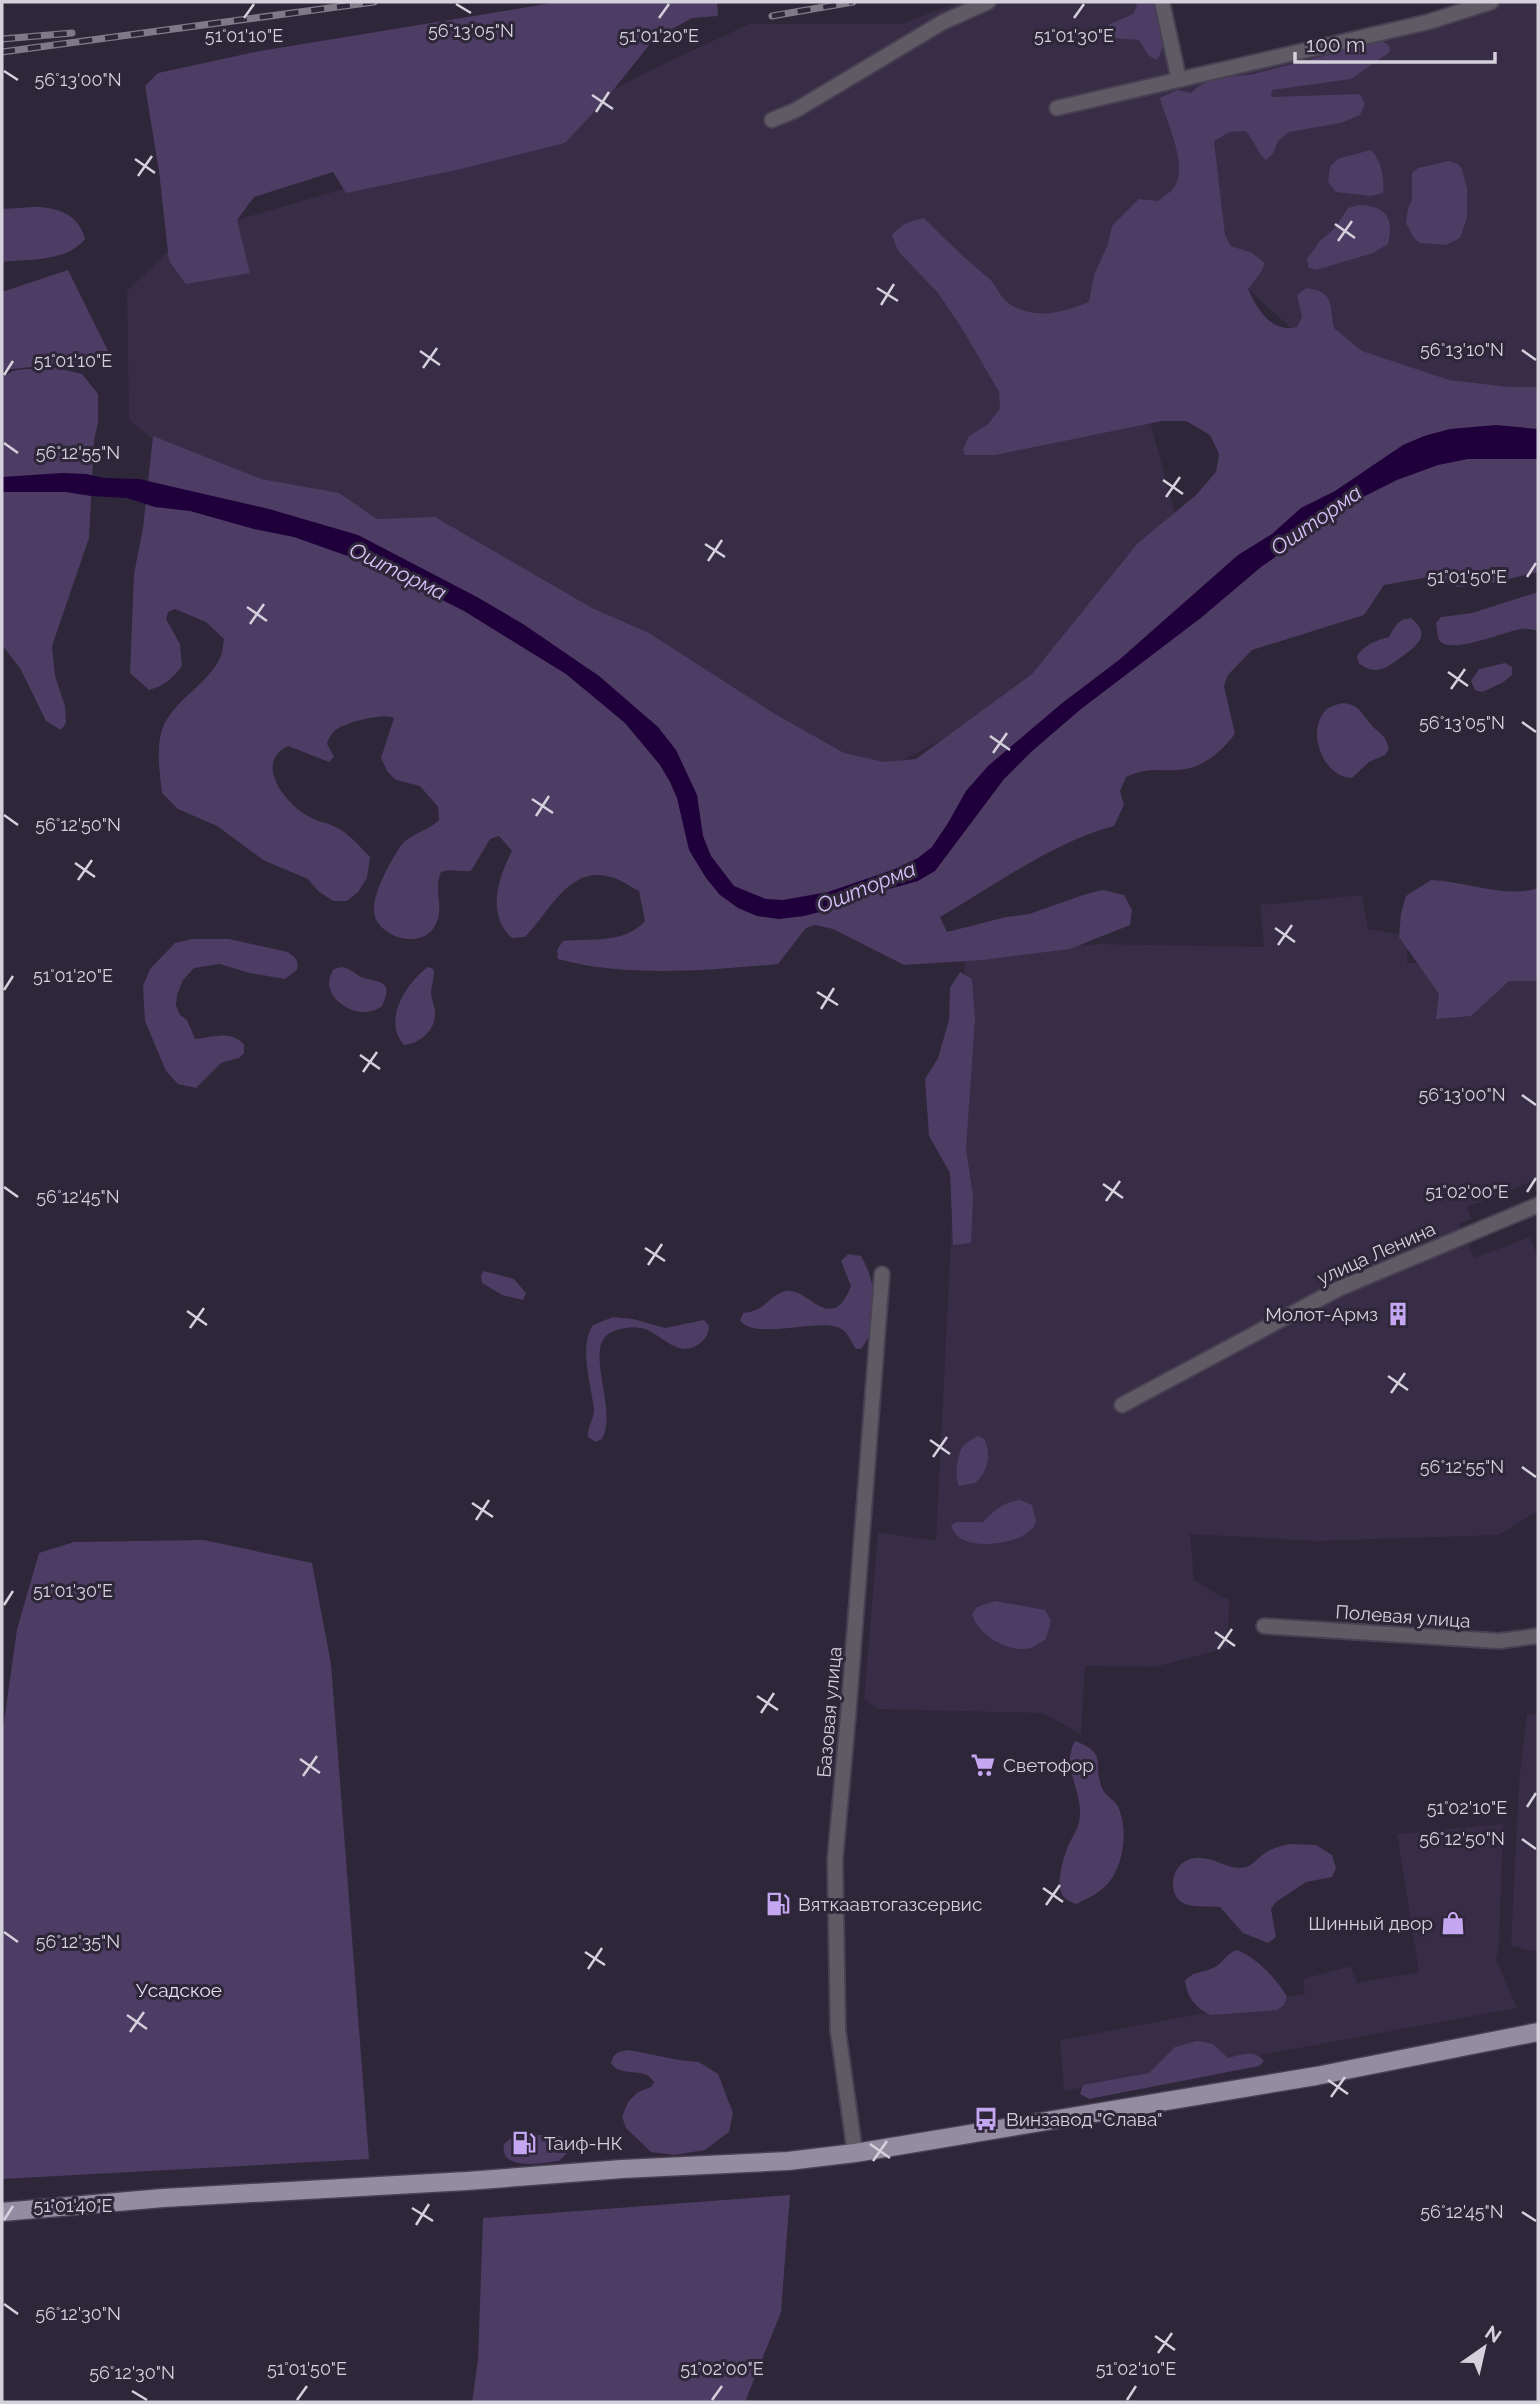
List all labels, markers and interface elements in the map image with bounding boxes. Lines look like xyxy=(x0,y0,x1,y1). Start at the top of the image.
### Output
text: 56°13'05"N xyxy=(428,20,514,41)
scale bar xyxy=(1295,21,1494,65)
text: 51°01'10"E xyxy=(205,25,283,46)
text: 51°01'20"E xyxy=(619,25,699,46)
text: 51°01'30"E xyxy=(1034,25,1114,46)
text: 100 m xyxy=(1306,32,1365,57)
text: 56°13'00"N xyxy=(34,69,122,90)
text: 56°13'10"N xyxy=(1420,339,1504,360)
text: 51°01'10"E xyxy=(34,350,112,371)
text: 56°12'55"N xyxy=(36,442,120,463)
water label: Ошторма xyxy=(1266,480,1366,560)
water label: Ошторма xyxy=(345,537,451,605)
text: 51°01'50"E xyxy=(1427,566,1507,587)
text: 56°13'05"N xyxy=(1419,712,1505,733)
text: 56°12'50"N xyxy=(35,814,121,835)
water label: Ошторма xyxy=(813,856,919,918)
text: 51°01'20"E xyxy=(33,965,113,986)
text: 56°13'00"N xyxy=(1418,1084,1506,1105)
text: 51°02'00"E xyxy=(1425,1181,1509,1202)
text: 56°12'45"N xyxy=(36,1186,120,1207)
street label: улица Ленина xyxy=(1313,1217,1439,1289)
building icon: Молот-Армз xyxy=(1384,1300,1412,1328)
place label: Молот-Армз xyxy=(1265,1303,1378,1325)
text: 56°12'55"N xyxy=(1420,1456,1504,1477)
text: 51°01'30"E xyxy=(33,1580,113,1601)
street label: Полевая улица xyxy=(1335,1600,1471,1632)
street label: Базовая улица xyxy=(812,1646,846,1778)
supermarket icon: Светофор xyxy=(969,1751,997,1779)
place label: Светофор xyxy=(1003,1754,1094,1776)
text: 51°02'10"E xyxy=(1427,1797,1507,1818)
text: 56°12'50"N xyxy=(1419,1828,1505,1849)
fuel station icon: Вяткаавтогазсервис xyxy=(764,1890,792,1918)
place label: Вяткаавтогазсервис xyxy=(798,1893,982,1915)
shop icon: Шинный двор xyxy=(1439,1909,1467,1937)
place label: Шинный двор xyxy=(1308,1912,1433,1934)
text: 56°12'35"N xyxy=(36,1931,120,1952)
park label: Усадское xyxy=(136,1979,222,2001)
bus stop icon: Винзавод "Слава" xyxy=(972,2105,1000,2133)
place label: Винзавод "Слава" xyxy=(1006,2108,1163,2130)
fuel station icon: Таиф-НК xyxy=(510,2129,538,2157)
place label: Таиф-НК xyxy=(544,2132,623,2154)
text: 51°01'40"E xyxy=(33,2195,113,2216)
text: 56°12'45"N xyxy=(1420,2201,1504,2222)
text: 56°12'30"N xyxy=(35,2303,121,2324)
north arrow xyxy=(1449,2313,1519,2383)
text: N xyxy=(1481,2321,1506,2347)
text: 51°01'50"E xyxy=(267,2358,347,2379)
text: 51°02'00"E xyxy=(680,2358,764,2379)
text: 51°02'10"E xyxy=(1096,2358,1176,2379)
text: 56°12'30"N xyxy=(89,2362,175,2383)

